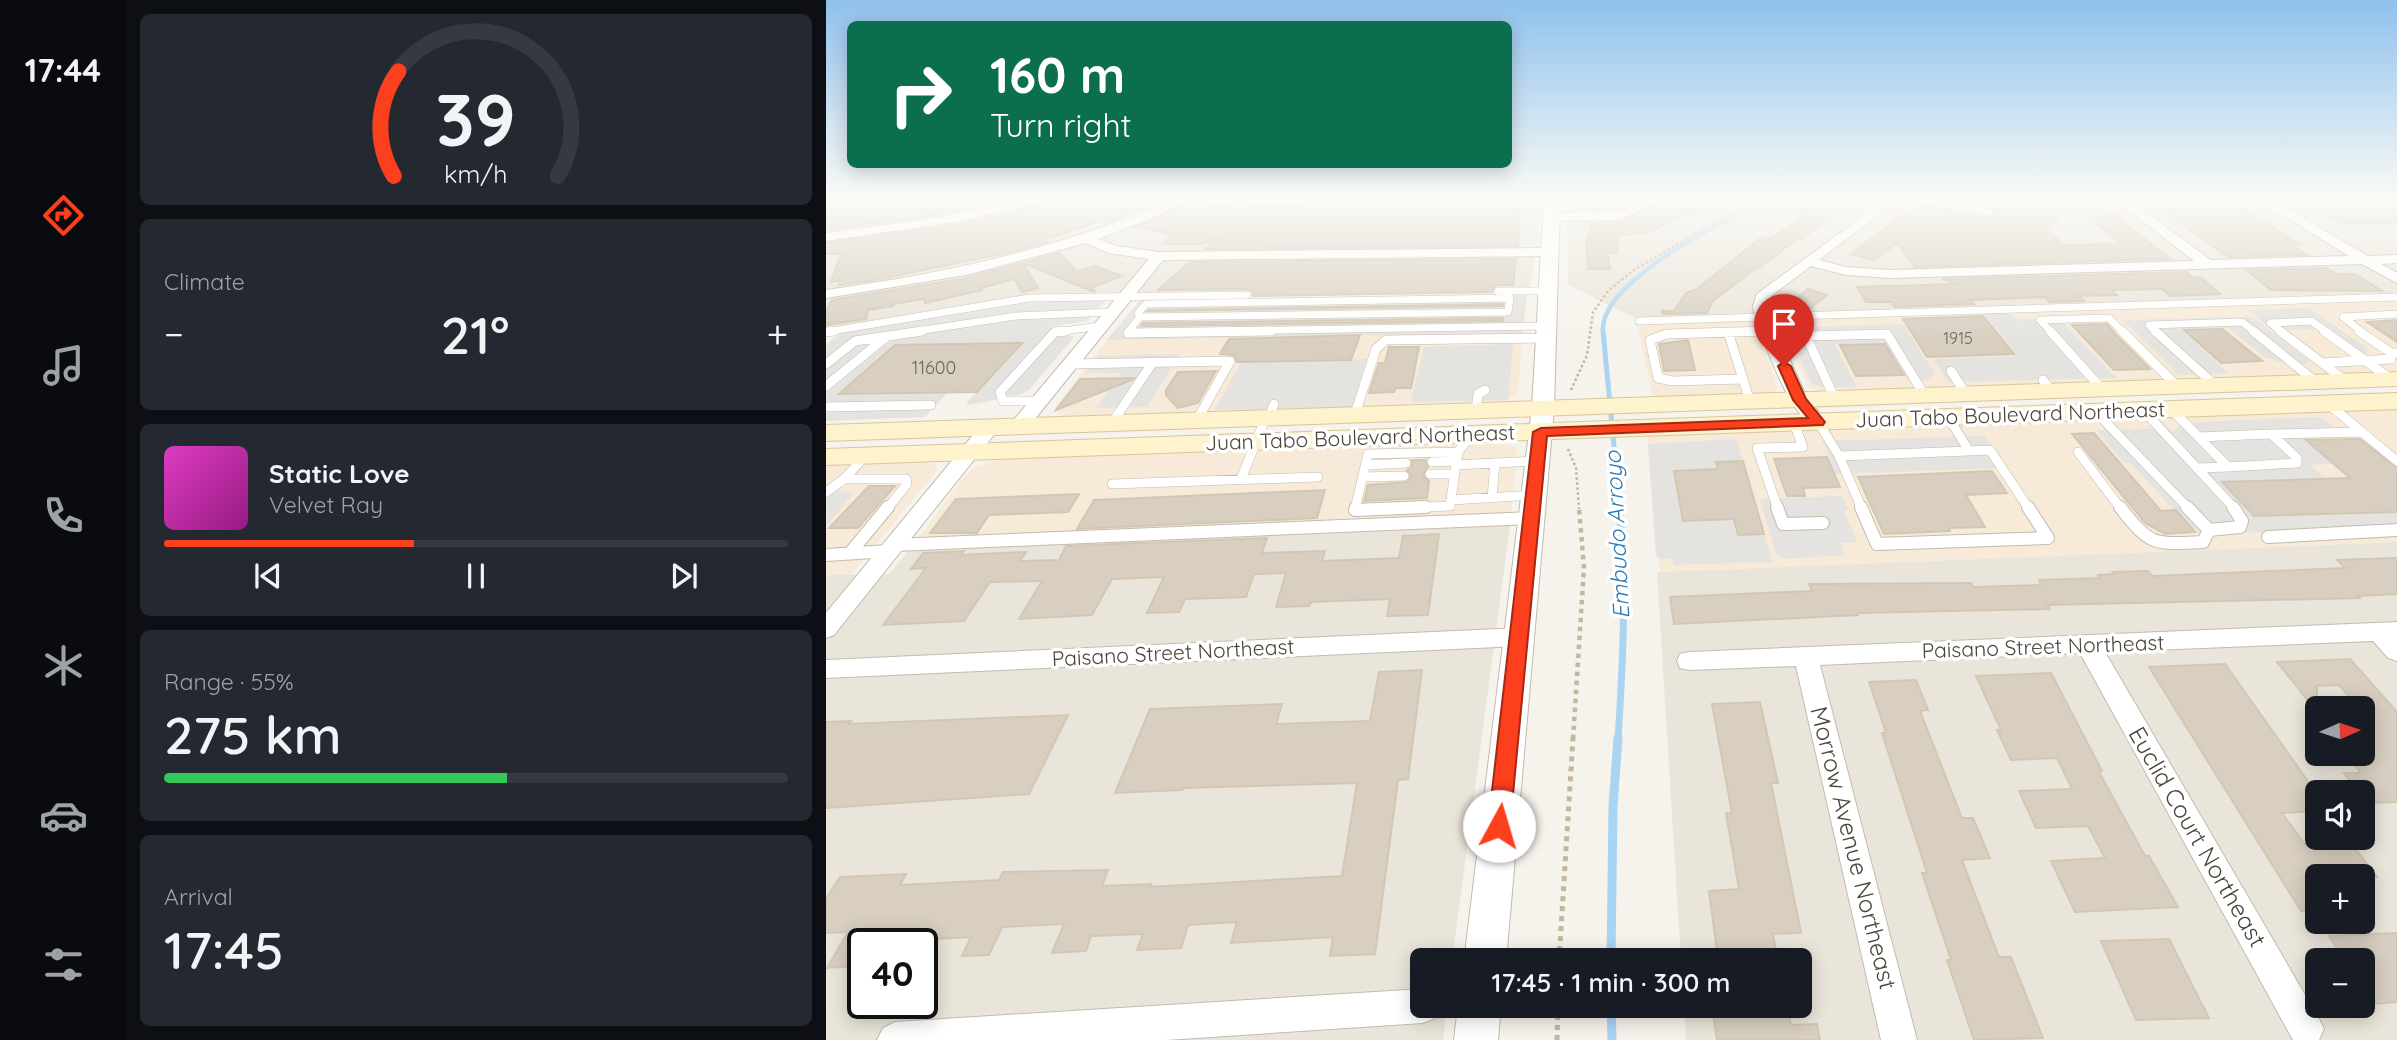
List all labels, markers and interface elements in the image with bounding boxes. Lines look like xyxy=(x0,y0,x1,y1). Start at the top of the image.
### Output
text: 160 m xyxy=(990,44,1125,105)
icon: right xyxy=(875,49,966,140)
text: 17:44 xyxy=(25,50,101,90)
text: 39 xyxy=(436,73,516,164)
text: Turn right xyxy=(990,105,1131,145)
text: km/h xyxy=(444,157,508,188)
icon: directions xyxy=(39,191,88,240)
text: Climate xyxy=(164,267,245,296)
pin xyxy=(1754,294,1814,366)
text: 21° xyxy=(441,302,509,367)
icon: arrive xyxy=(1765,305,1803,343)
text: − xyxy=(164,310,184,358)
text: + xyxy=(767,310,788,358)
house number: 1915 xyxy=(1943,328,1973,348)
icon: music xyxy=(39,341,88,390)
house number: 11600 xyxy=(912,356,956,379)
street label: Juan Tabo Boulevard Northeast xyxy=(1854,396,2165,432)
street label: Juan Tabo Boulevard Northeast xyxy=(1204,419,1515,455)
water label: Embudo Arroyo xyxy=(1598,449,1635,620)
text: Static Love xyxy=(269,457,410,490)
text: Velvet Ray xyxy=(269,490,383,519)
icon: phone xyxy=(39,491,88,540)
icon: previous xyxy=(249,557,287,595)
icon: pause xyxy=(457,557,495,595)
icon: next xyxy=(665,557,703,595)
street label: Paisano Street Northeast xyxy=(1921,629,2165,663)
street label: Paisano Street Northeast xyxy=(1051,633,1295,671)
icon: climate xyxy=(39,641,88,690)
text: Range · 55% xyxy=(164,667,294,696)
north arrow xyxy=(2305,696,2375,766)
map controls xyxy=(2305,696,2375,1018)
text: 275 km xyxy=(164,702,342,767)
street label: Morrow Avenue Northeast xyxy=(1804,703,1904,992)
street label: Euclid Court Northeast xyxy=(2122,721,2273,952)
button: sound xyxy=(2305,780,2375,850)
position arrow xyxy=(1462,789,1536,863)
icon: car xyxy=(39,791,88,840)
button: + xyxy=(2305,864,2375,934)
text: Arrival xyxy=(164,882,233,911)
text: 17:45 xyxy=(164,917,284,982)
speed limit sign: 40 xyxy=(847,928,938,1019)
icon: filters xyxy=(39,940,88,989)
button: − xyxy=(2305,948,2375,1018)
text: 17:45 · 1 min · 300 m xyxy=(1492,966,1730,999)

